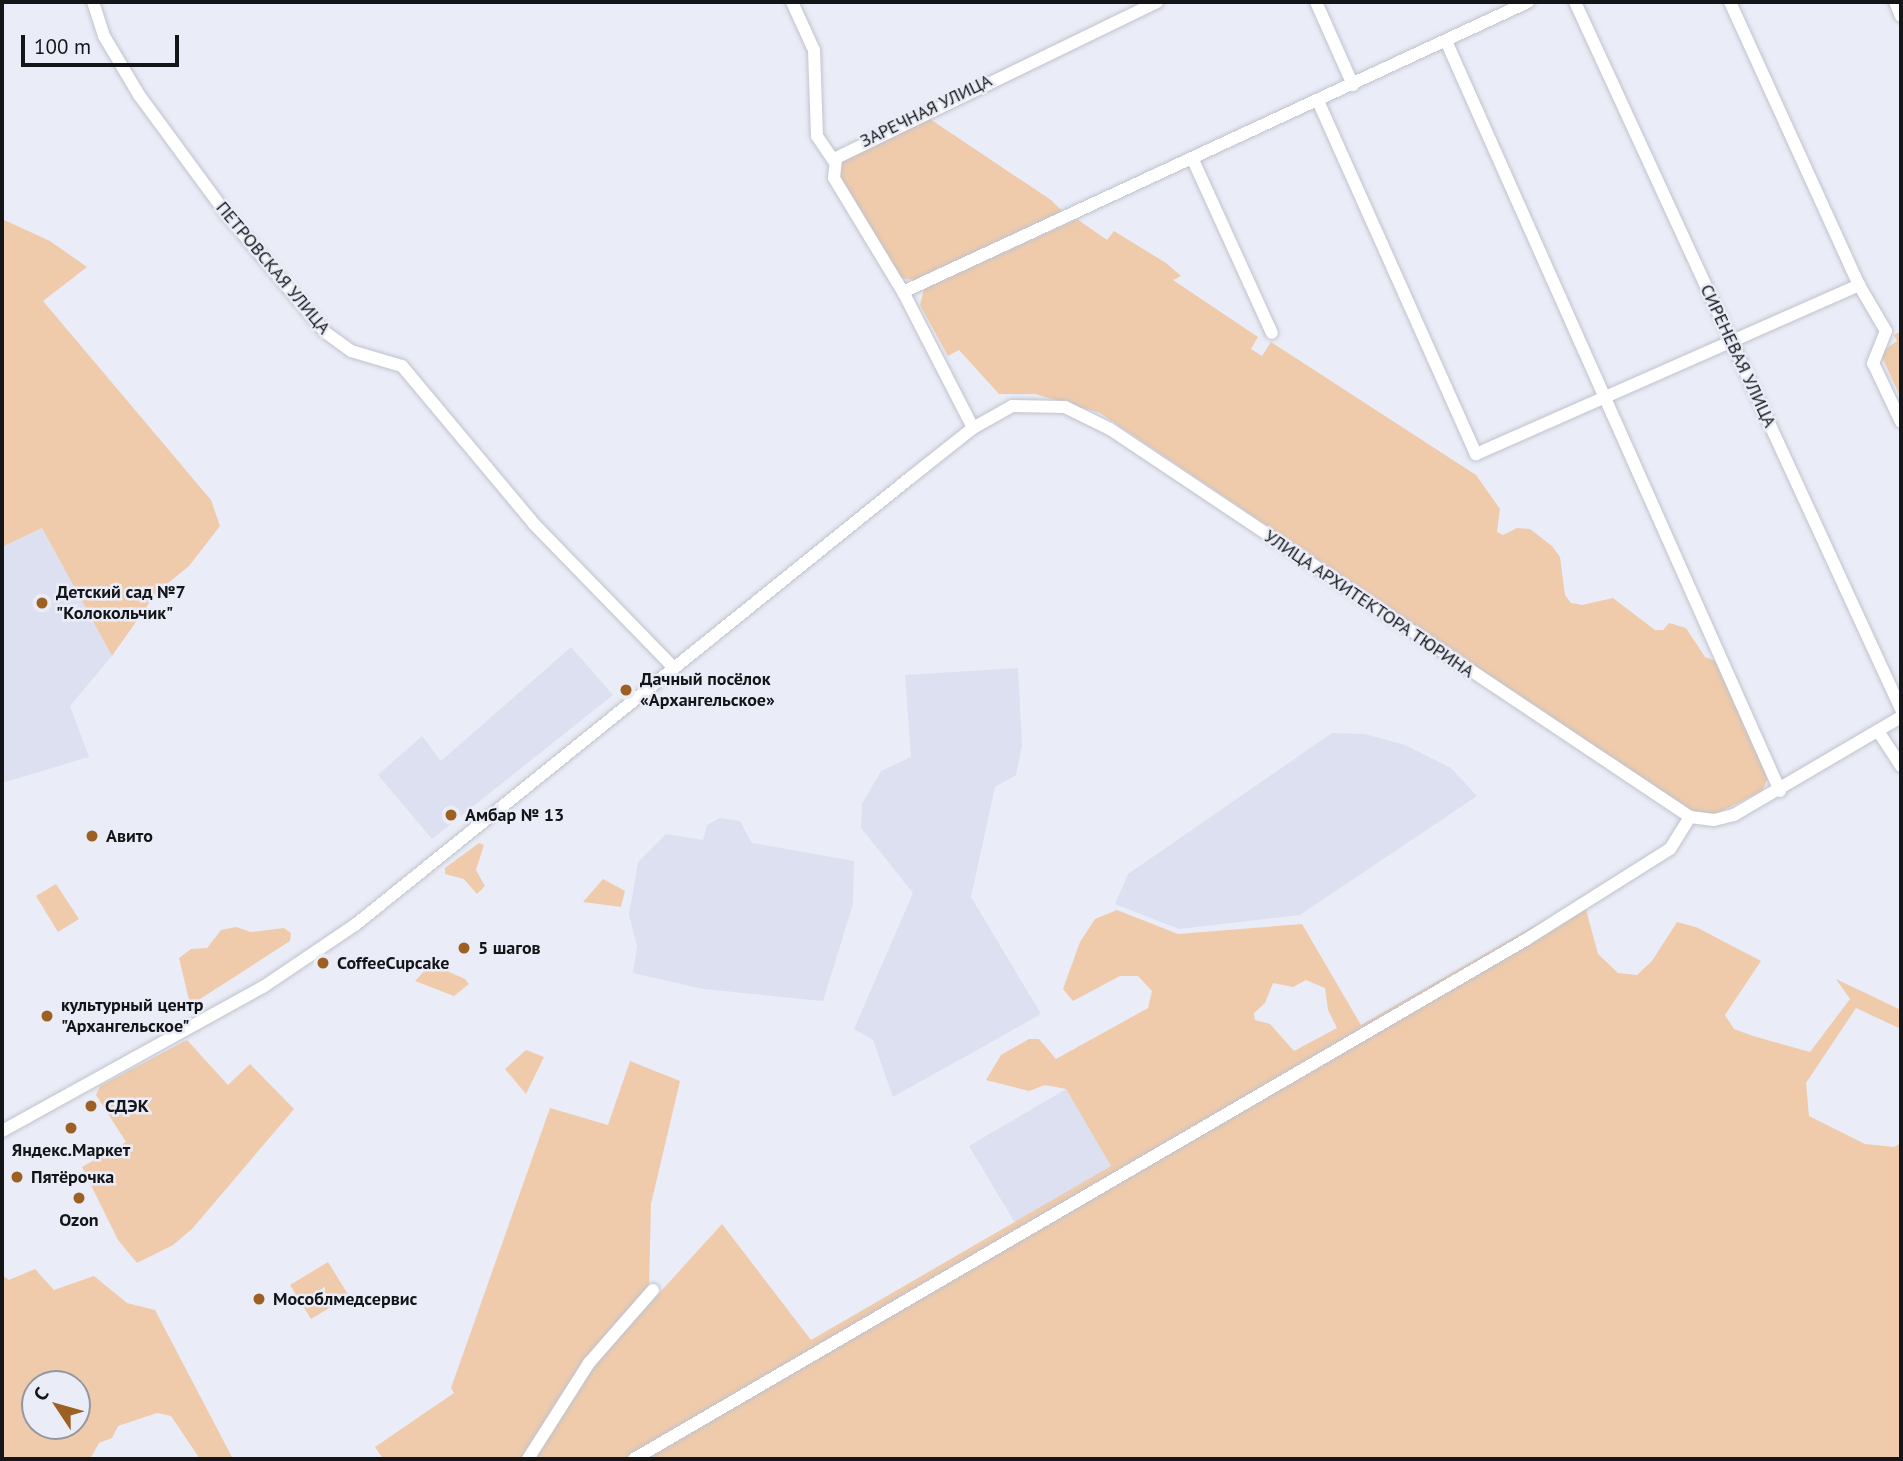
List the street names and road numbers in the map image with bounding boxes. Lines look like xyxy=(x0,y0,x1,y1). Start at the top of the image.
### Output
street label: ЗАРЕЧНАЯ УЛИЦА xyxy=(856,70,996,152)
street label: ПЕТРОВСКАЯ УЛИЦА xyxy=(211,197,335,339)
street label: СИРЕНЕВАЯ УЛИЦА xyxy=(1695,281,1781,431)
street label: УЛИЦА АРХИТЕКТОРА ТЮРИНА xyxy=(1259,525,1479,683)

